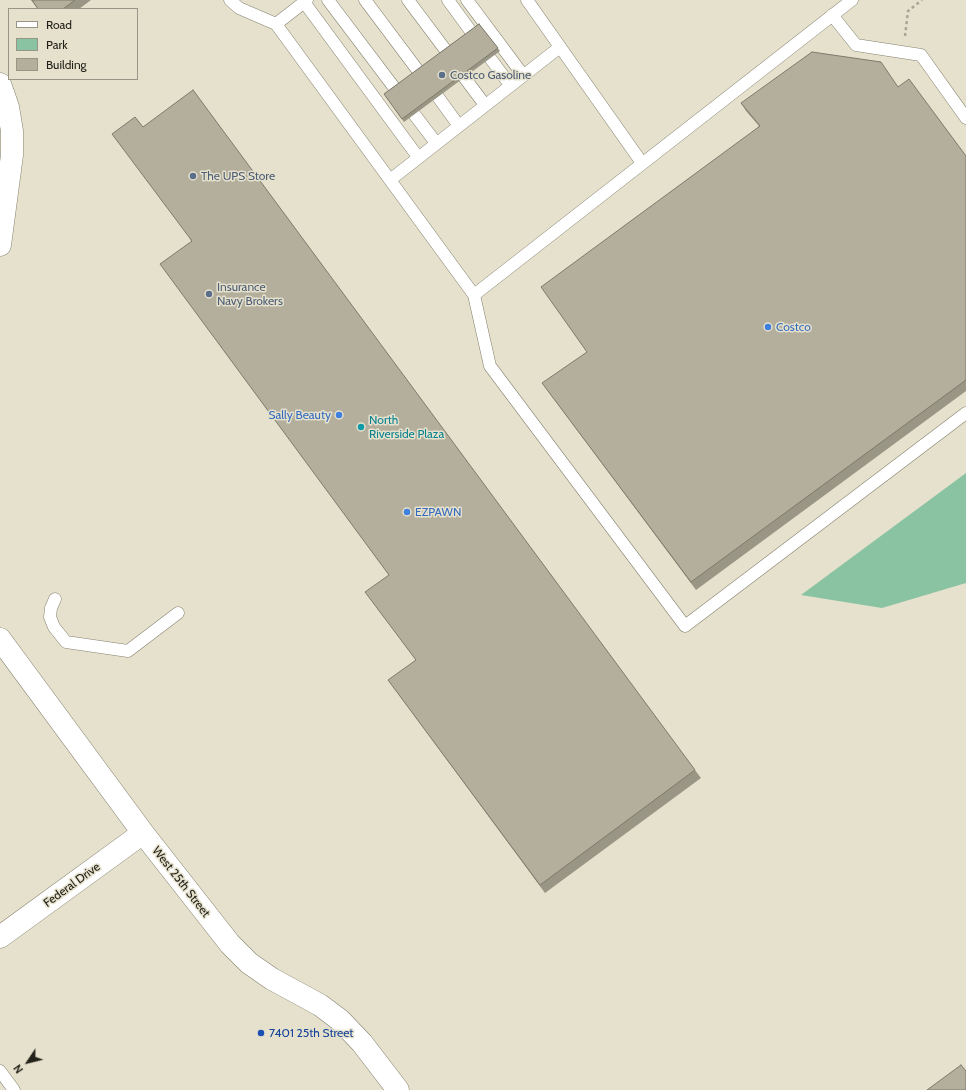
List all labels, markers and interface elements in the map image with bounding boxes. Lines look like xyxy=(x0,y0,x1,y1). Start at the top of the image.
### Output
legend xyxy=(8,8,138,80)
text: Road xyxy=(46,17,72,32)
text: Park xyxy=(46,37,68,52)
text: Building xyxy=(46,57,87,72)
place label: Costco Gasoline xyxy=(450,68,531,82)
marker: Costco Gasoline xyxy=(437,70,447,80)
place label: The UPS Store xyxy=(201,169,275,183)
marker: The UPS Store xyxy=(188,171,198,181)
place label: Insurance Navy Brokers xyxy=(217,280,283,308)
marker: Insurance Navy Brokers xyxy=(204,289,214,299)
place label: Costco xyxy=(776,320,811,334)
marker: Costco xyxy=(763,322,773,332)
place label: Sally Beauty xyxy=(268,408,331,422)
marker: Sally Beauty xyxy=(334,410,344,420)
place label: North Riverside Plaza xyxy=(369,413,444,441)
marker: North Riverside Plaza xyxy=(356,422,366,432)
place label: EZPAWN xyxy=(415,505,461,519)
marker: EZPAWN xyxy=(402,507,412,517)
street label: West 25th Street xyxy=(149,844,213,920)
street label: Federal Drive xyxy=(41,860,103,910)
place label: 7401 25th Street xyxy=(269,1026,353,1040)
marker: 7401 25th Street xyxy=(256,1028,266,1038)
north arrow xyxy=(8,1042,48,1082)
text: N xyxy=(10,1062,26,1076)

